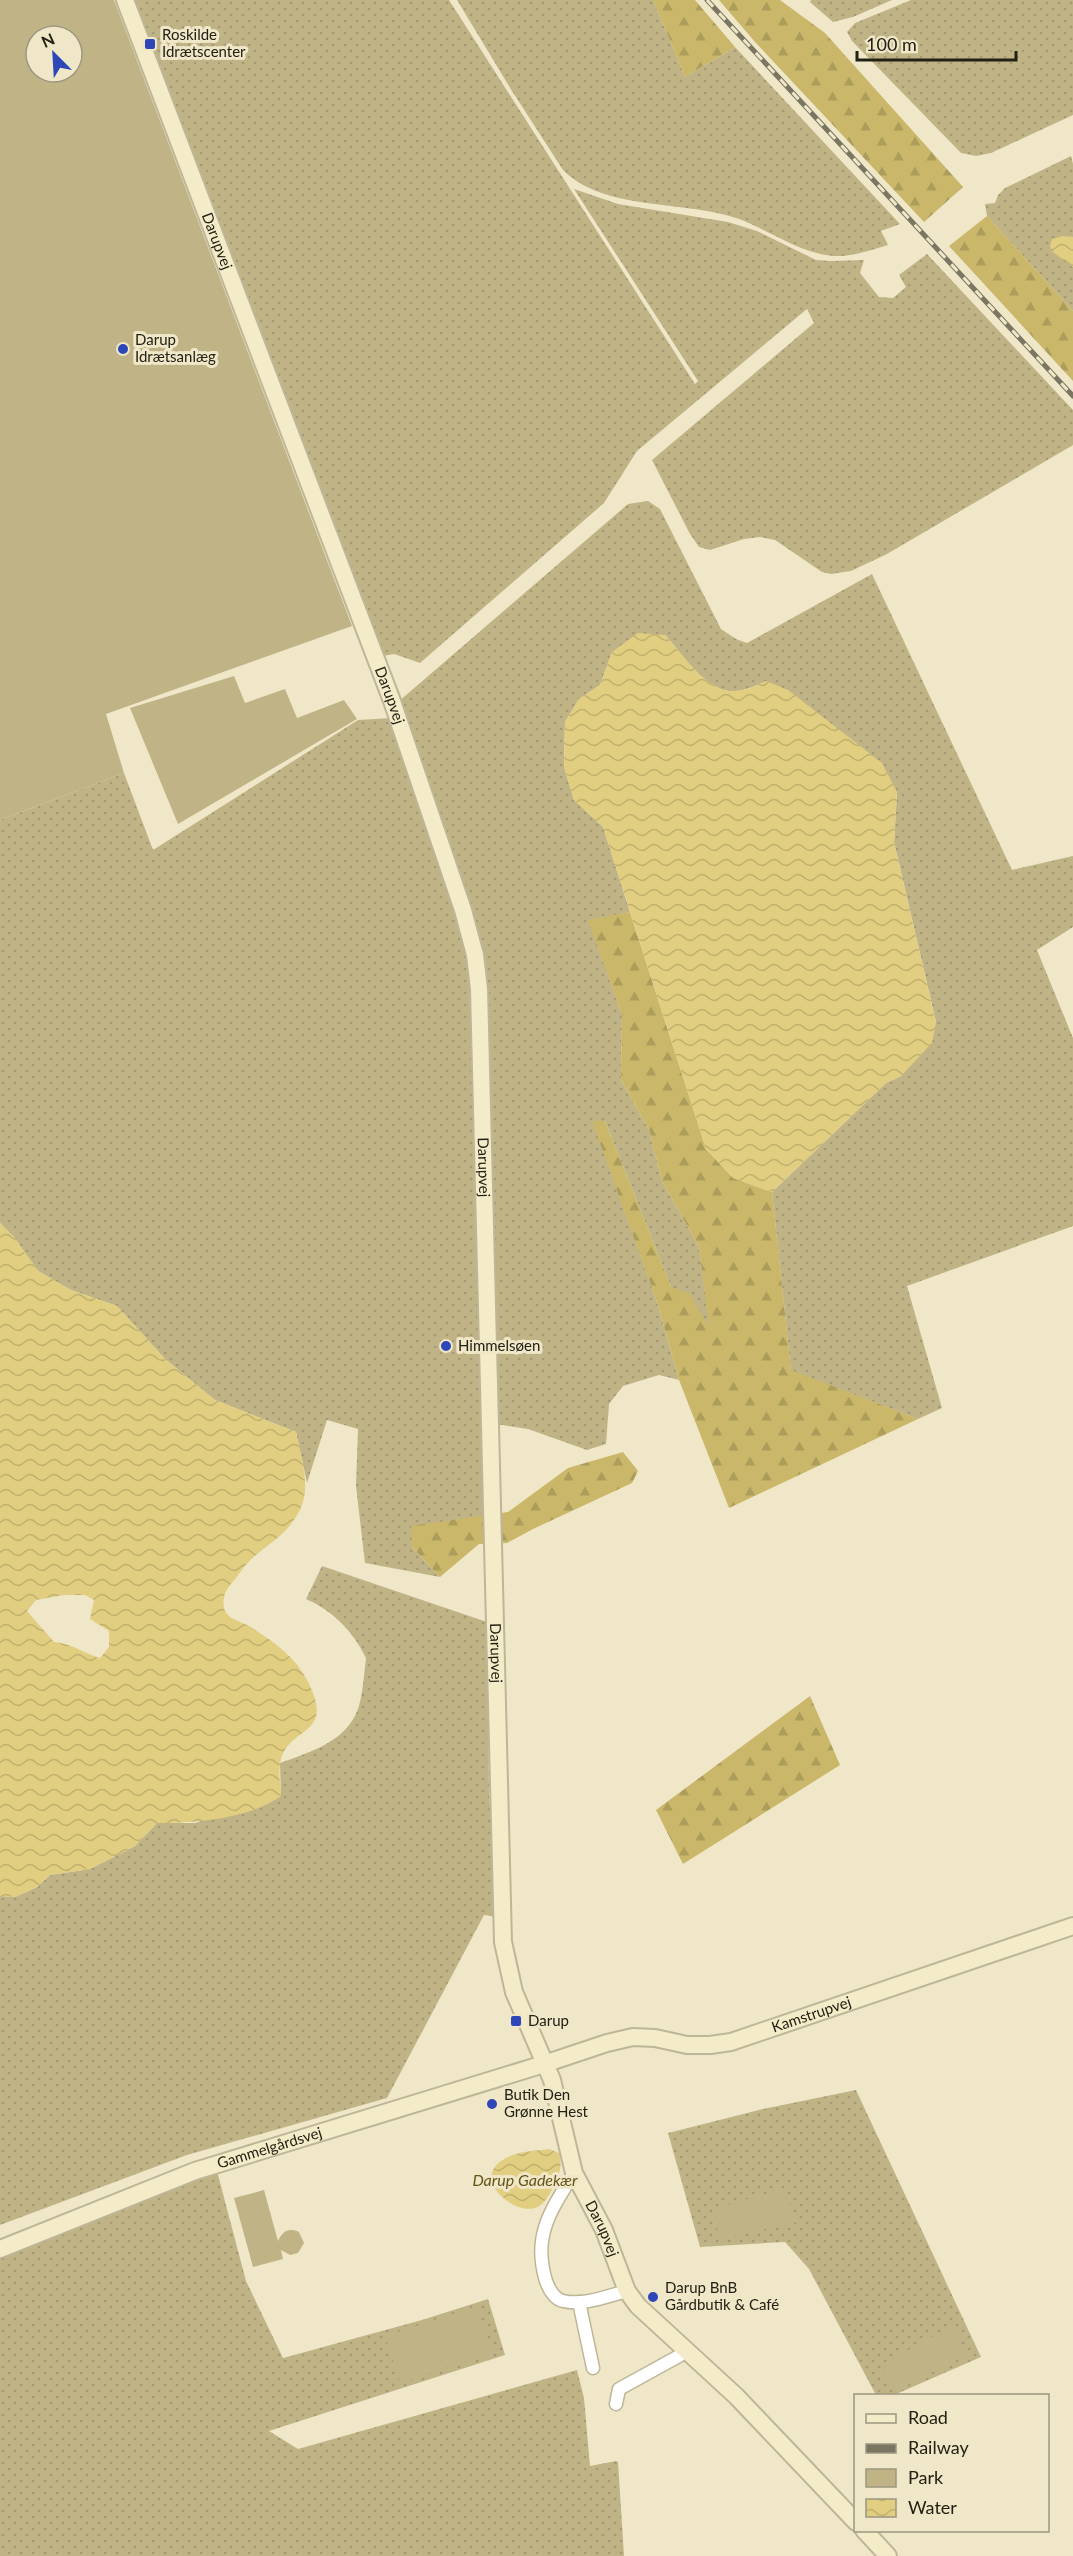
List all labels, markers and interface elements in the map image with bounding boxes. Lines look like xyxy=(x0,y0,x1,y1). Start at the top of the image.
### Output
north arrow xyxy=(24,24,84,84)
scale bar xyxy=(857,24,1016,62)
place label: Roskilde Idrætscenter xyxy=(162,25,246,60)
text: N xyxy=(38,29,57,51)
text: 100 m xyxy=(866,33,917,55)
marker: Roskilde Idrætscenter xyxy=(143,37,157,51)
street label: Darupvej xyxy=(199,210,237,272)
place label: Darup Idrætsanlæg xyxy=(135,330,216,365)
marker: Darup Idrætsanlæg xyxy=(116,342,130,356)
street label: Darupvej xyxy=(372,664,409,726)
street label: Darupvej xyxy=(475,1137,494,1197)
place label: Himmelsøen xyxy=(458,1336,540,1354)
marker: Himmelsøen xyxy=(439,1339,453,1353)
street label: Darupvej xyxy=(487,1623,506,1683)
street label: Kamstrupvej xyxy=(769,1992,853,2036)
place label: Darup xyxy=(528,2011,569,2029)
marker: Darup xyxy=(509,2014,523,2028)
place label: Butik Den Grønne Hest xyxy=(504,2085,589,2120)
marker: Butik Den Grønne Hest xyxy=(485,2097,499,2111)
street label: Gammelgårdsvej xyxy=(215,2123,324,2172)
water label: Darup Gadekær xyxy=(472,2170,578,2189)
street label: Darupvej xyxy=(582,2197,623,2259)
place label: Darup BnB Gårdbutik & Café xyxy=(665,2278,779,2313)
marker: Darup BnB Gårdbutik & Café xyxy=(646,2290,660,2304)
legend xyxy=(854,2394,1049,2532)
text: Road xyxy=(908,2406,948,2428)
text: Railway xyxy=(908,2436,969,2458)
text: Park xyxy=(908,2466,944,2488)
text: Water xyxy=(908,2496,957,2518)

